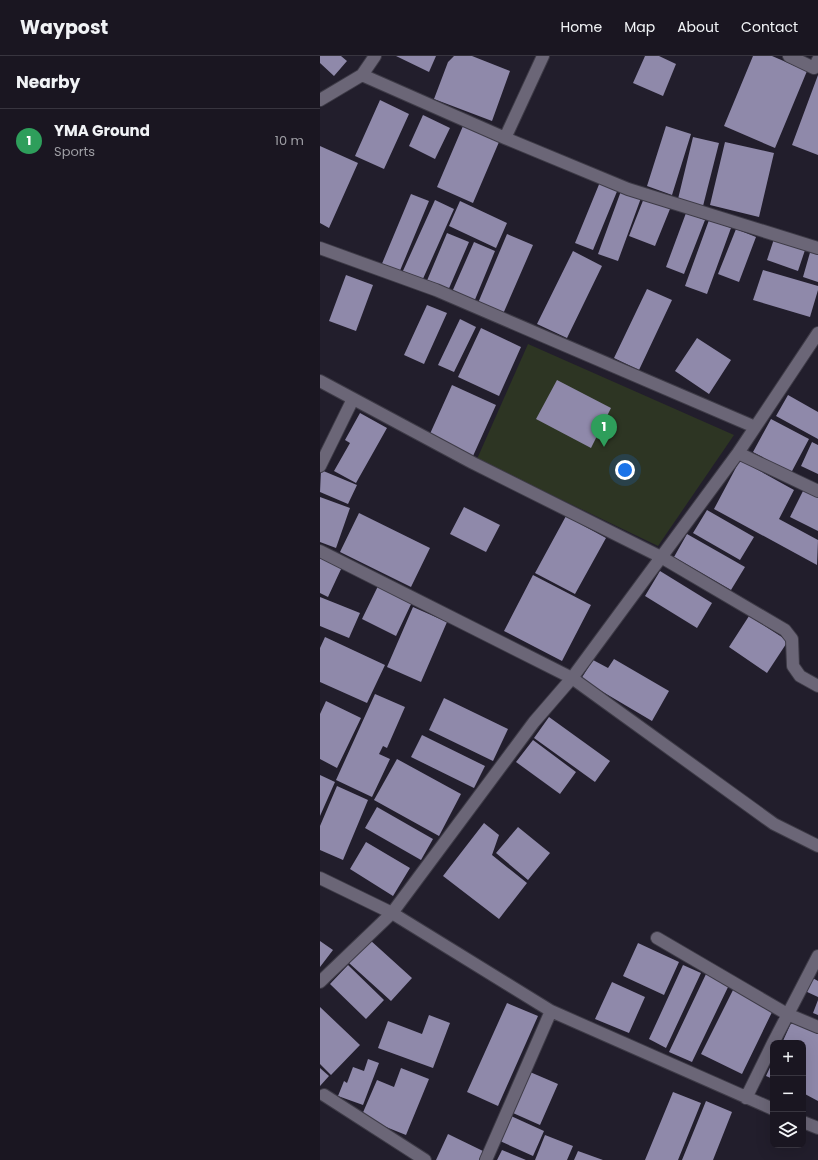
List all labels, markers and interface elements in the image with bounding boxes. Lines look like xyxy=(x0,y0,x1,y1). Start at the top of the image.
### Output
text: Waypost xyxy=(20,14,108,41)
text: Home xyxy=(560,17,602,37)
text: Map xyxy=(624,17,655,37)
text: About xyxy=(677,17,719,37)
text: Contact xyxy=(741,17,798,37)
text: Nearby xyxy=(16,70,80,94)
text: YMA Ground xyxy=(54,120,150,141)
text: 1 xyxy=(27,131,31,150)
text: 10 m xyxy=(275,131,304,150)
text: Sports xyxy=(54,142,95,161)
pin: 1 xyxy=(591,414,617,447)
your location xyxy=(615,460,635,480)
map controls xyxy=(770,1040,806,1148)
button: + xyxy=(770,1040,806,1076)
button: − xyxy=(770,1076,806,1112)
button: layers xyxy=(770,1112,806,1148)

